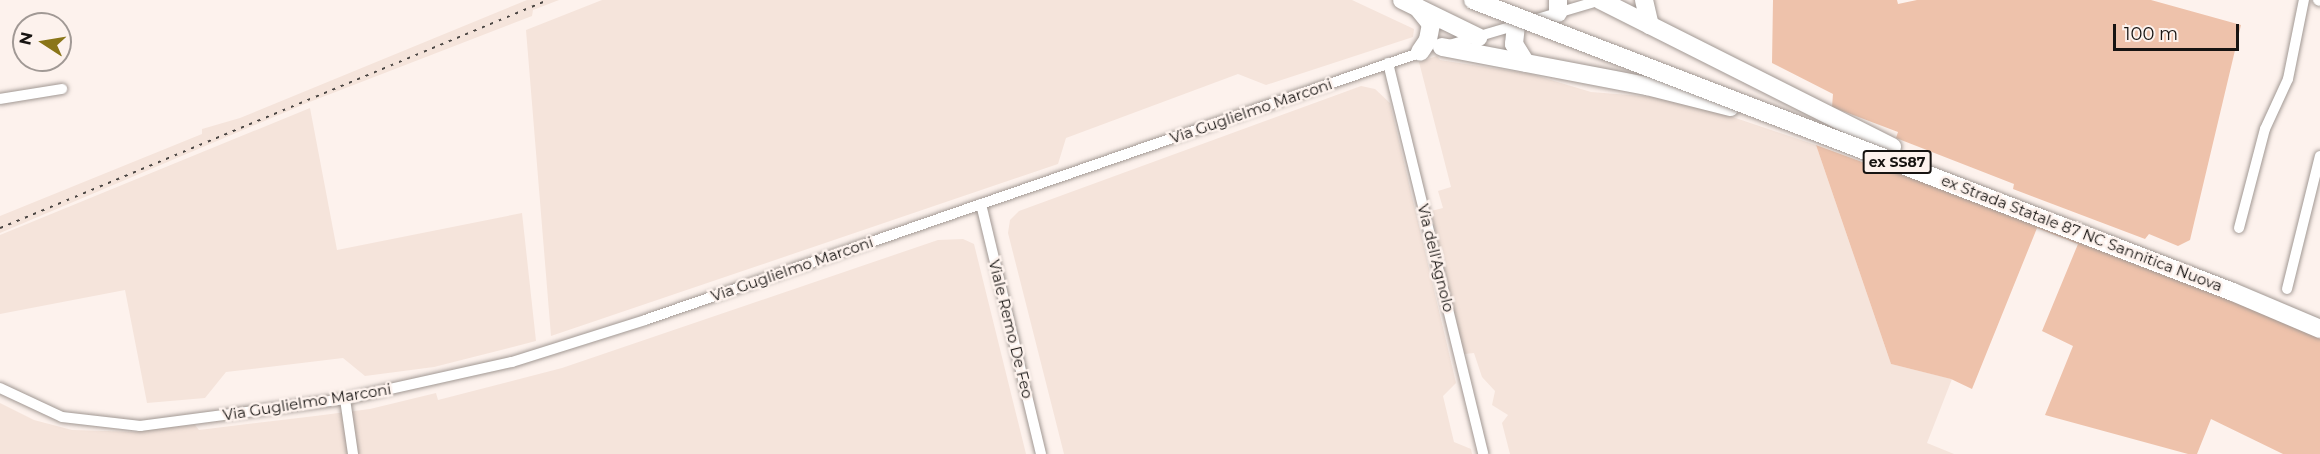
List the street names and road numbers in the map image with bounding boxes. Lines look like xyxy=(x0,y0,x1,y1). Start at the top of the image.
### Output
street label: Via Guglielmo Marconi xyxy=(1168,75,1334,147)
road number: ex SS87 xyxy=(1862,151,1932,173)
street label: ex Strada Statale 87 NC Sannitica Nuova xyxy=(1939,171,2225,295)
street label: Via dell'Agnolo xyxy=(1414,202,1458,314)
street label: Via Guglielmo Marconi xyxy=(709,233,875,305)
street label: Viale Remo De Feo xyxy=(985,258,1037,400)
street label: Via Guglielmo Marconi xyxy=(222,380,392,424)

